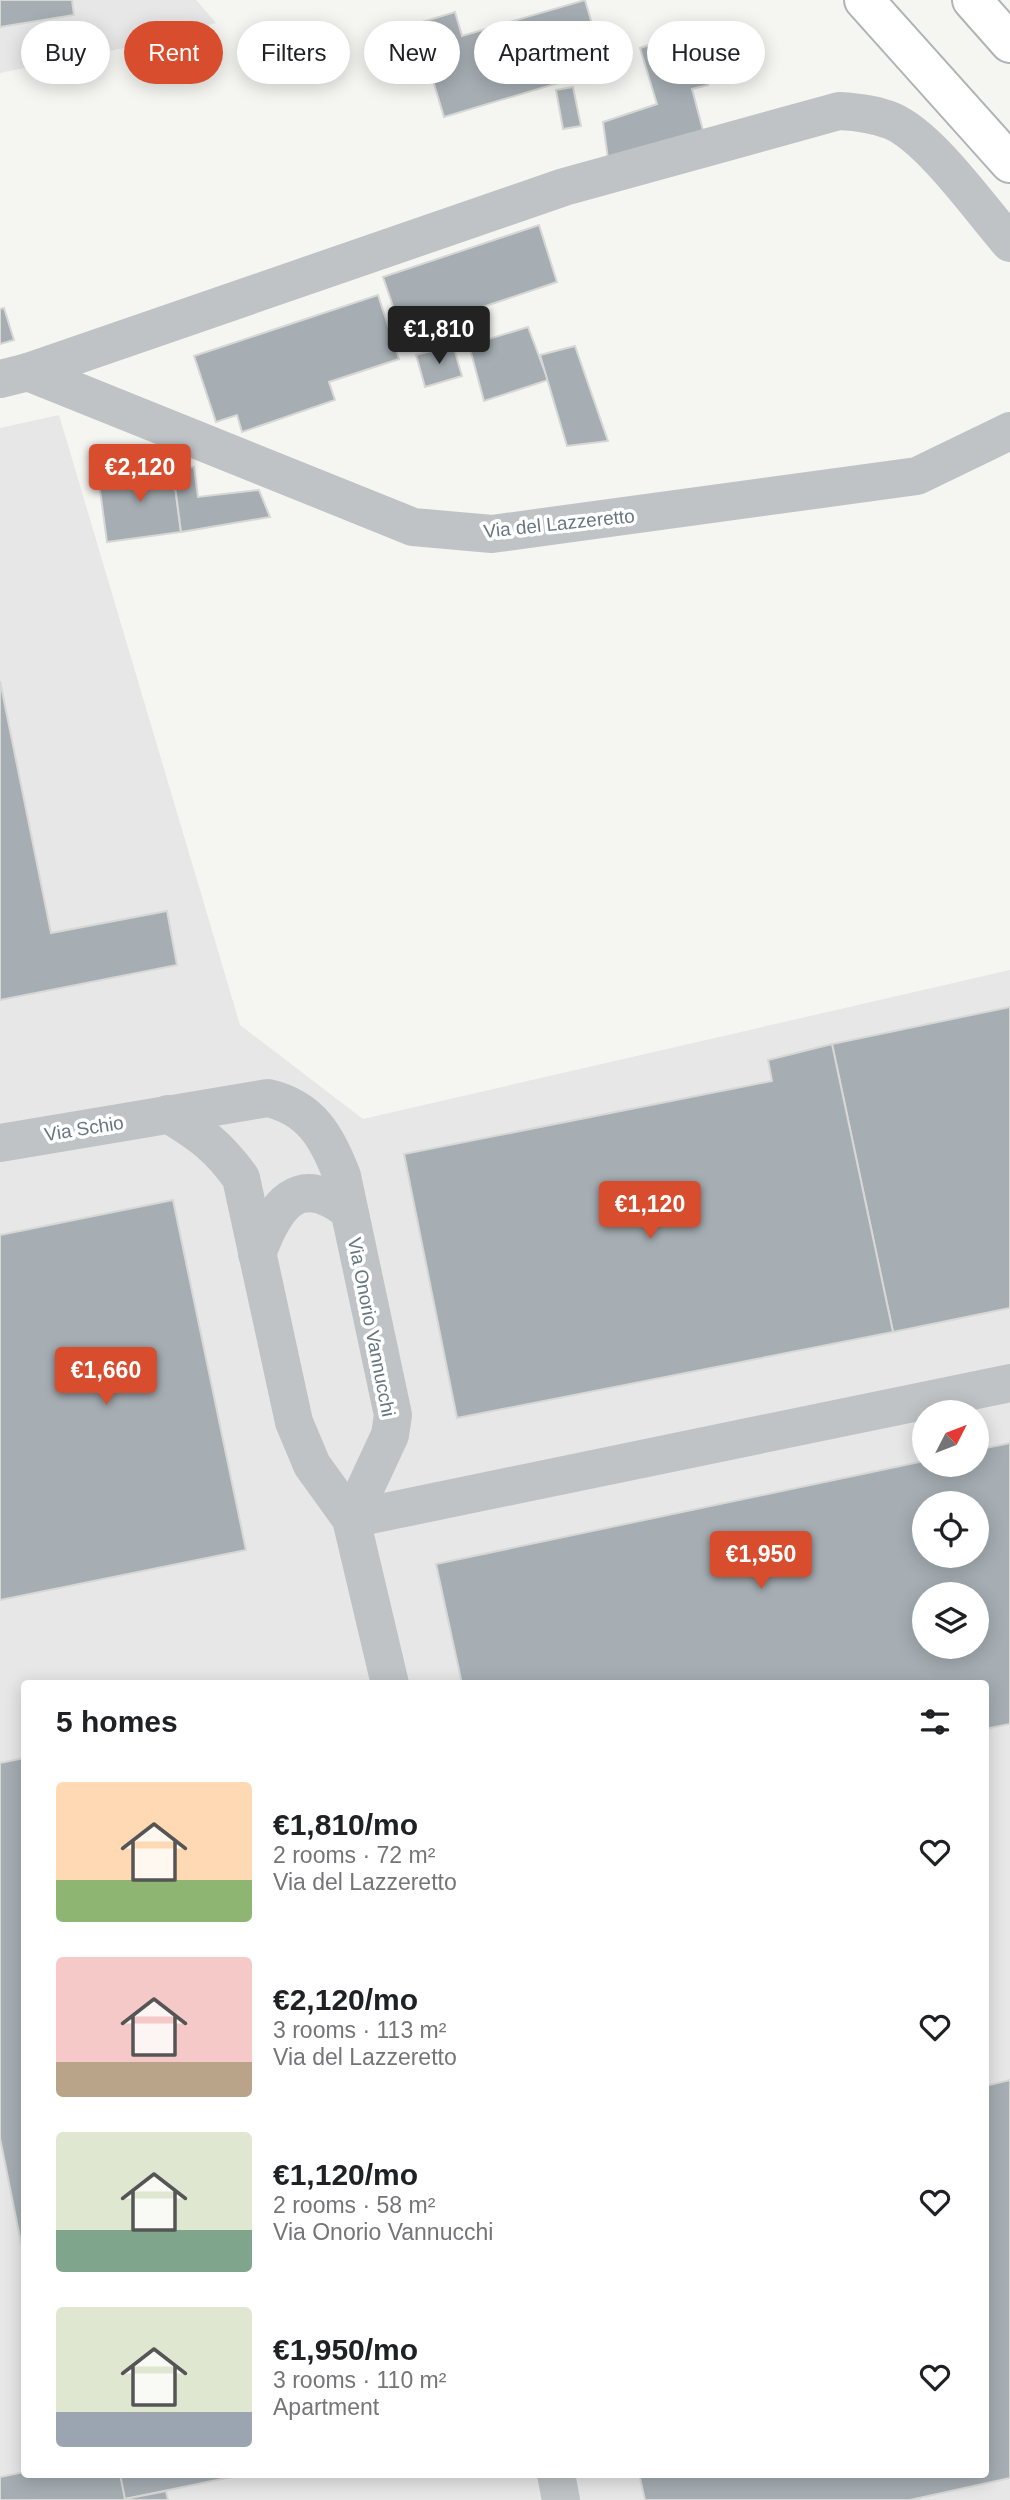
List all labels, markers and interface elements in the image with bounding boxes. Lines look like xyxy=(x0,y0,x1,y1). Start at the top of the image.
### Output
chip: Buy xyxy=(21,21,110,84)
chip: Rent xyxy=(124,21,223,84)
chip: Filters xyxy=(237,21,350,84)
chip: New xyxy=(364,21,460,84)
chip: Apartment xyxy=(474,21,633,84)
chip: House xyxy=(647,21,765,84)
pin: €1,810 xyxy=(382,306,496,366)
text: €1,810 xyxy=(404,316,474,342)
pin: €2,120 xyxy=(83,444,197,504)
text: €2,120 xyxy=(105,454,175,480)
street label: Via del Lazzeretto xyxy=(482,505,636,542)
street label: Via Schio xyxy=(43,1112,125,1145)
pin: €1,120 xyxy=(593,1182,707,1241)
text: €1,120 xyxy=(615,1191,685,1217)
street label: Via Onorio Vannucchi xyxy=(344,1236,399,1418)
pin: €1,660 xyxy=(49,1348,163,1407)
text: €1,660 xyxy=(71,1357,141,1383)
north arrow xyxy=(912,1400,989,1477)
map controls xyxy=(912,1400,989,1659)
button: locate xyxy=(912,1491,989,1568)
pin: €1,950 xyxy=(704,1532,818,1591)
text: €1,950 xyxy=(726,1541,796,1567)
button: layers xyxy=(912,1582,989,1659)
icon: filters xyxy=(916,1703,954,1741)
text: 5 homes xyxy=(56,1705,178,1738)
text: €1,810/mo xyxy=(273,1808,418,1841)
icon: home xyxy=(112,1810,196,1894)
icon: heart xyxy=(916,1833,954,1871)
text: 2 rooms · 72 m² xyxy=(273,1842,435,1868)
text: Via del Lazzeretto xyxy=(273,1869,457,1895)
text: €2,120/mo xyxy=(273,1983,418,2016)
icon: home xyxy=(112,1985,196,2069)
icon: heart xyxy=(916,2008,954,2046)
text: 3 rooms · 113 m² xyxy=(273,2017,446,2043)
text: Via del Lazzeretto xyxy=(273,2044,457,2070)
text: €1,120/mo xyxy=(273,2158,418,2191)
icon: home xyxy=(112,2160,196,2244)
icon: heart xyxy=(916,2183,954,2221)
text: 2 rooms · 58 m² xyxy=(273,2192,435,2218)
text: Via Onorio Vannucchi xyxy=(273,2219,493,2245)
text: €1,950/mo xyxy=(273,2333,418,2366)
icon: home xyxy=(112,2335,196,2419)
icon: heart xyxy=(916,2358,954,2396)
text: 3 rooms · 110 m² xyxy=(273,2367,446,2393)
text: Apartment xyxy=(273,2394,379,2420)

